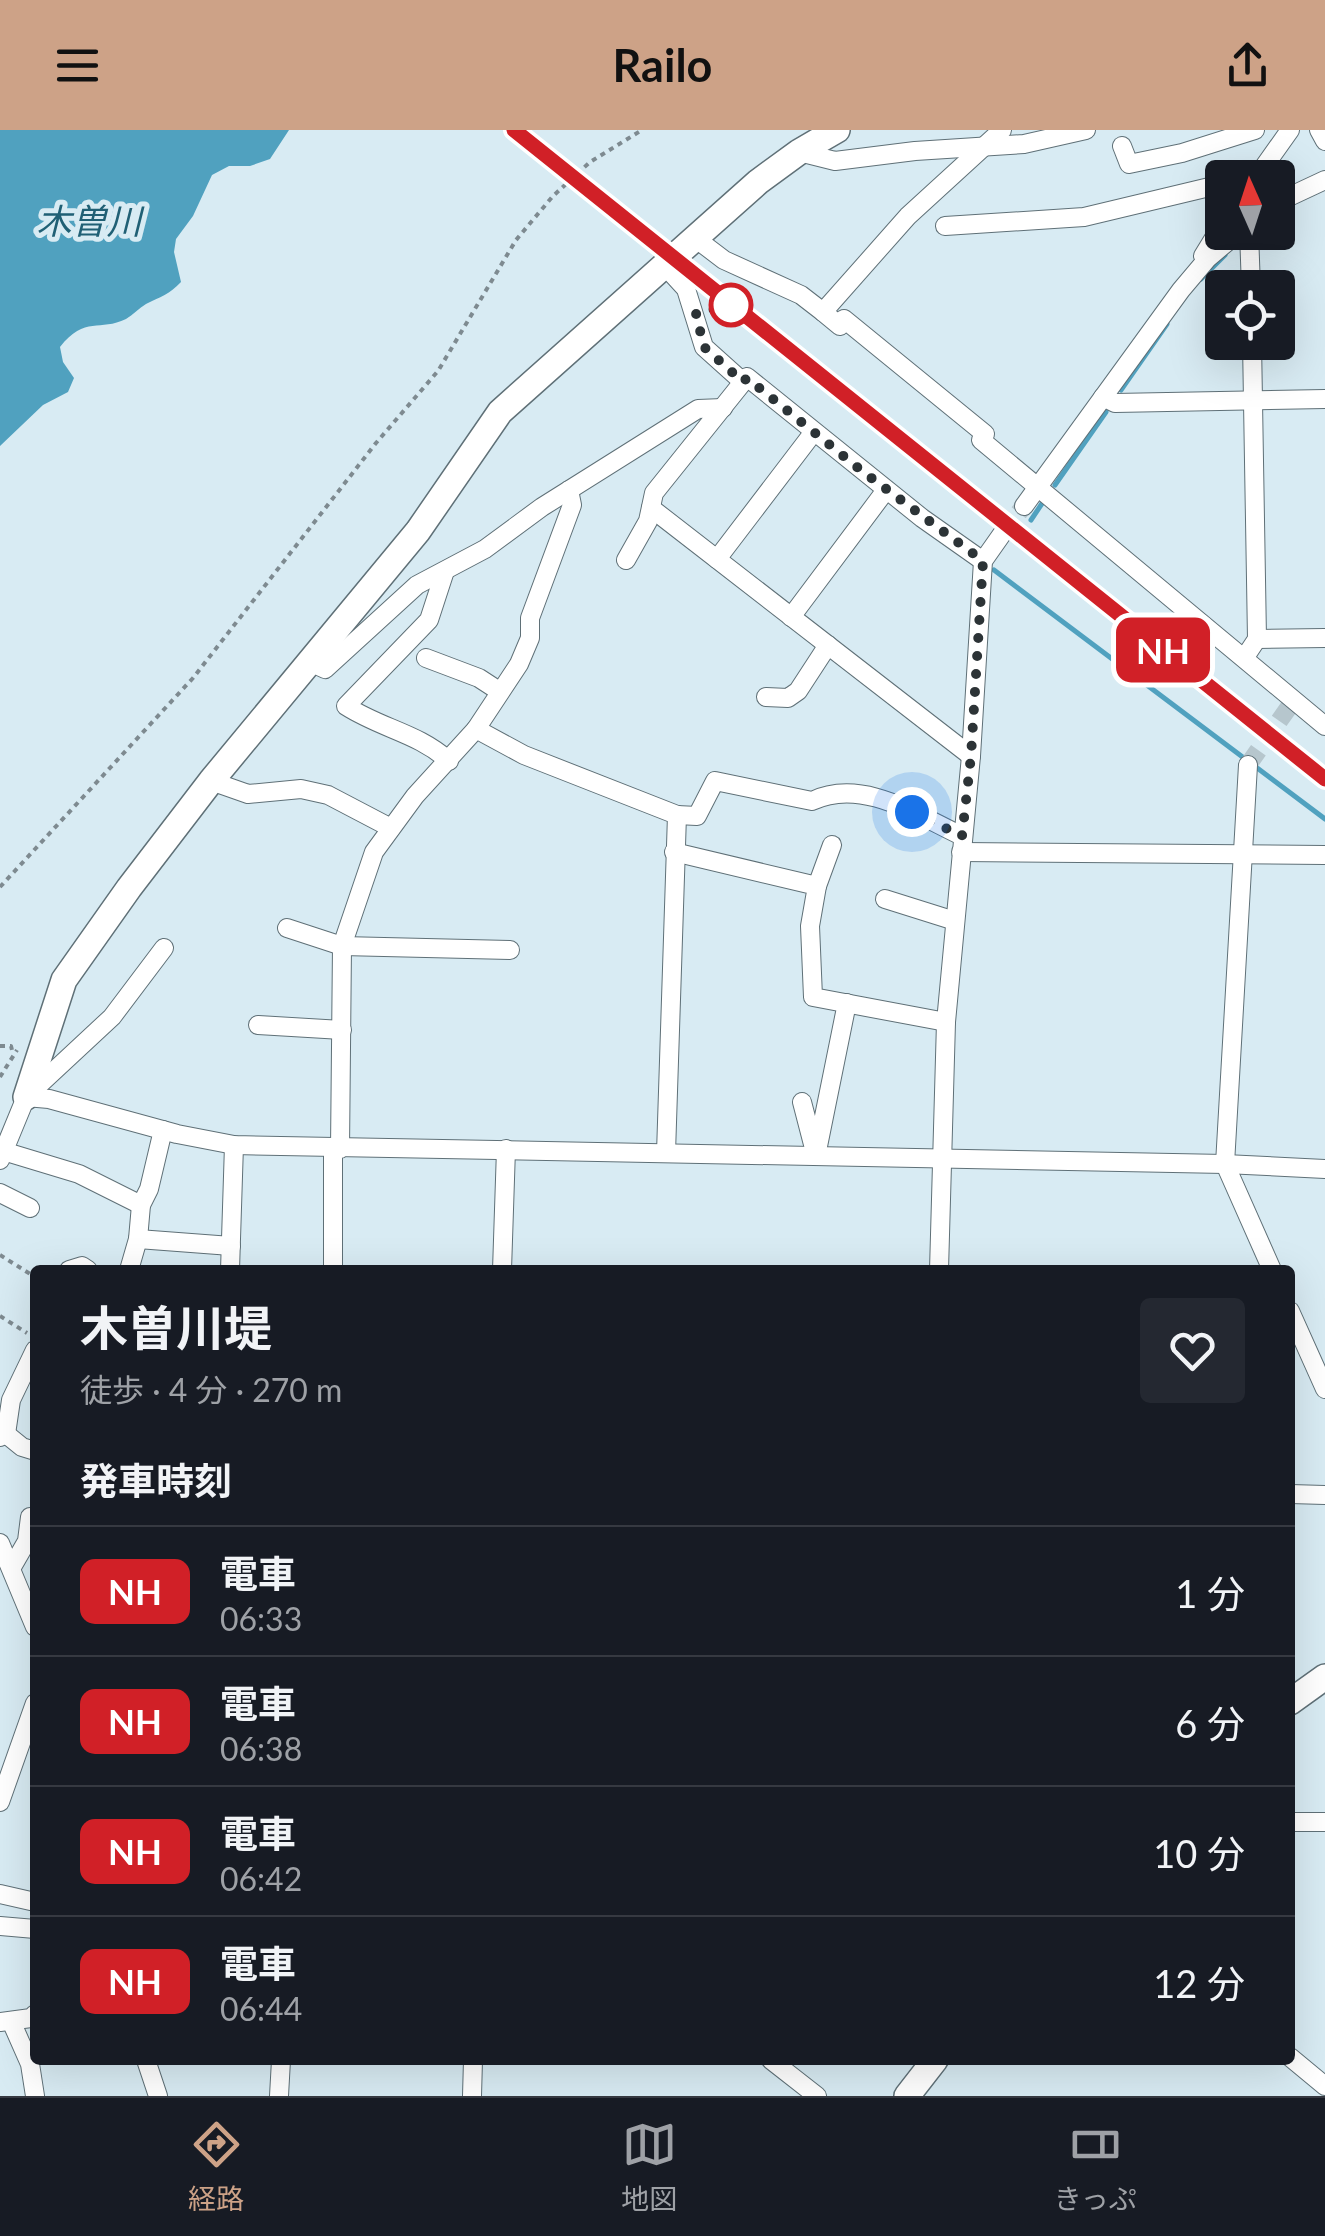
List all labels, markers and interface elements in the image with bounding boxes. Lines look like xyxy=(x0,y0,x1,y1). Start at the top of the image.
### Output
icon: menu xyxy=(50,38,105,93)
text: Railo xyxy=(613,38,712,92)
icon: share xyxy=(1220,38,1275,93)
north arrow xyxy=(1205,160,1295,250)
map controls xyxy=(1205,160,1295,360)
water label: 木曽川 xyxy=(36,199,145,241)
button: locate xyxy=(1205,270,1295,360)
unlabelled marker xyxy=(710,284,752,326)
line badge: NH xyxy=(1118,618,1208,682)
text: NH xyxy=(1136,629,1190,671)
your location xyxy=(887,787,937,837)
button: heart xyxy=(1140,1298,1245,1403)
text: 木曽川堤 xyxy=(80,1299,272,1356)
text: 徒歩 · 4 分 · 270 m xyxy=(80,1370,342,1409)
text: 発車時刻 xyxy=(80,1457,232,1503)
text: 電車 xyxy=(220,1550,296,1596)
text: NH xyxy=(108,1570,162,1612)
text: 1 分 xyxy=(1175,1570,1245,1616)
text: 06:33 xyxy=(220,1599,302,1638)
text: 電車 xyxy=(220,1680,296,1726)
text: NH xyxy=(108,1700,162,1742)
text: 6 分 xyxy=(1175,1700,1245,1746)
text: 06:38 xyxy=(220,1729,302,1768)
text: 電車 xyxy=(220,1810,296,1856)
text: NH xyxy=(108,1830,162,1872)
text: 10 分 xyxy=(1153,1830,1245,1876)
text: 06:42 xyxy=(220,1859,302,1898)
text: 電車 xyxy=(220,1940,296,1986)
text: NH xyxy=(108,1960,162,2002)
text: 12 分 xyxy=(1153,1960,1245,2006)
text: 06:44 xyxy=(220,1989,302,2028)
tab: 経路 xyxy=(188,2117,244,2217)
tab: 地図 xyxy=(621,2117,677,2217)
tab: きっぷ xyxy=(1054,2117,1137,2217)

